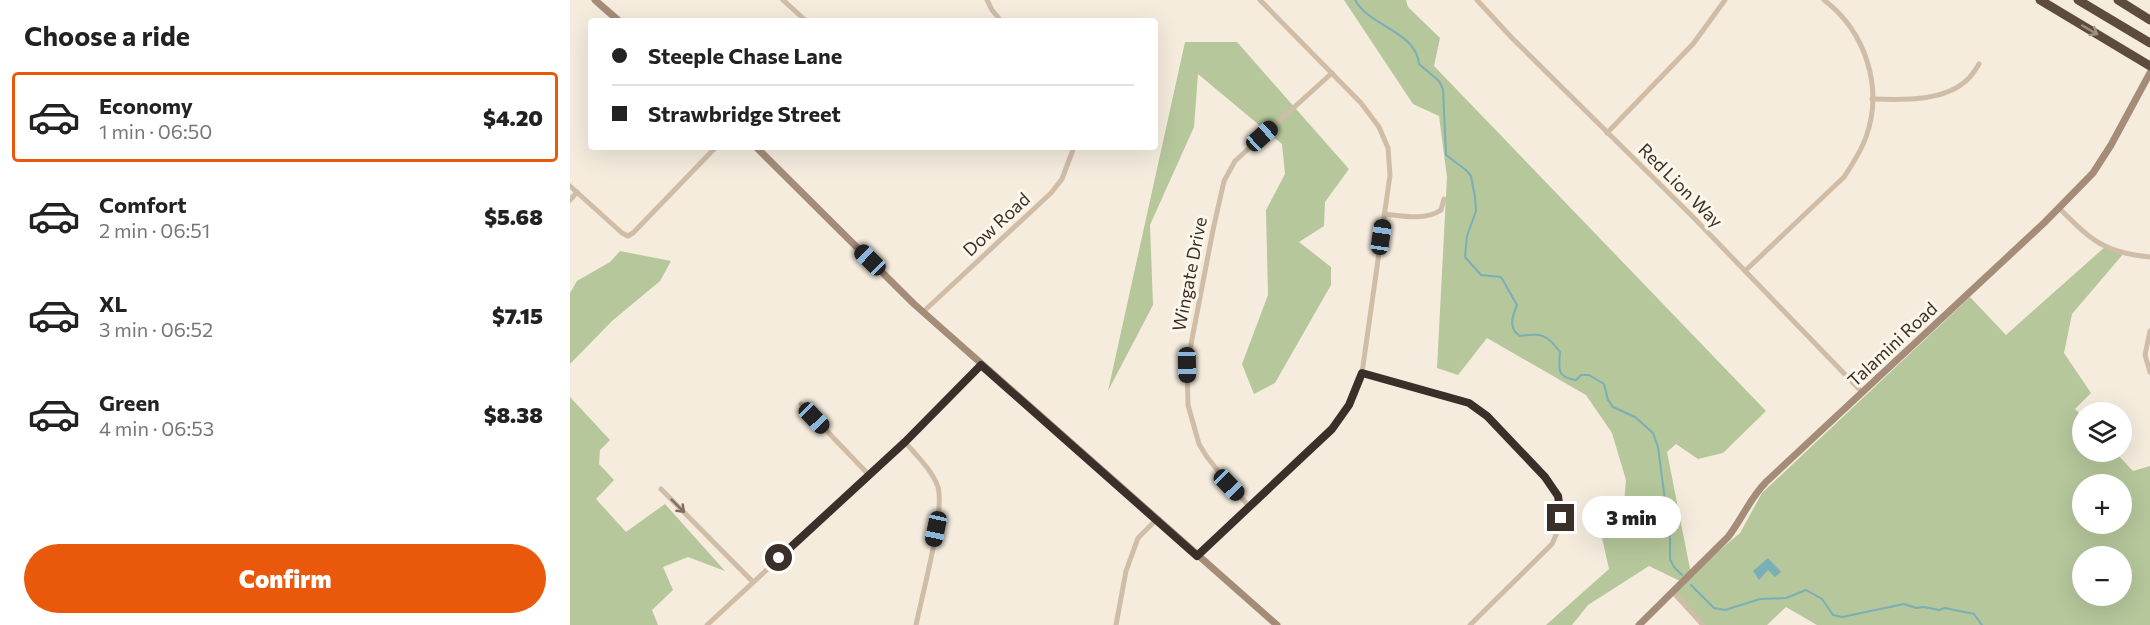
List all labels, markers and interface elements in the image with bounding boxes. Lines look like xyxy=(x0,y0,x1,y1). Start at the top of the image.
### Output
text: Choose a ride xyxy=(24,19,190,52)
one-way arrow xyxy=(2081,24,2098,36)
text: Steeple Chase Lane xyxy=(648,42,842,69)
icon: car xyxy=(27,90,81,144)
text: Economy xyxy=(99,92,193,119)
text: Strawbridge Street xyxy=(648,100,841,127)
text: $4.20 xyxy=(483,104,543,131)
car xyxy=(1243,117,1281,155)
text: 1 min · 06:50 xyxy=(99,119,212,143)
street label: Red Lion Way xyxy=(1634,138,1728,232)
street label: Dow Road xyxy=(958,187,1034,261)
icon: car xyxy=(27,189,81,243)
text: Comfort xyxy=(99,191,187,218)
text: $5.68 xyxy=(484,203,543,230)
street label: Wingate Drive xyxy=(1167,215,1211,333)
text: 2 min · 06:51 xyxy=(99,218,210,242)
car xyxy=(1370,218,1392,256)
car xyxy=(851,241,889,279)
icon: car xyxy=(27,288,81,342)
text: XL xyxy=(99,290,127,317)
street label: Talamini Road xyxy=(1843,297,1941,391)
text: $7.15 xyxy=(492,302,543,329)
text: 3 min · 06:52 xyxy=(99,317,213,341)
car xyxy=(1178,347,1196,383)
icon: car xyxy=(27,387,81,441)
text: Green xyxy=(99,389,160,416)
car xyxy=(795,399,833,437)
text: $8.38 xyxy=(484,401,543,428)
map controls xyxy=(2072,402,2132,606)
button: layers xyxy=(2072,402,2132,462)
text: 4 min · 06:53 xyxy=(99,416,214,440)
car xyxy=(1210,466,1248,504)
button: + xyxy=(2072,474,2132,534)
callout: 3 min xyxy=(1582,497,1681,539)
one-way arrow xyxy=(670,498,685,513)
route end xyxy=(1547,504,1574,531)
text: 3 min xyxy=(1606,505,1657,529)
car xyxy=(923,510,949,548)
button: Confirm xyxy=(24,544,546,613)
route start xyxy=(765,544,792,571)
button: − xyxy=(2072,546,2132,606)

